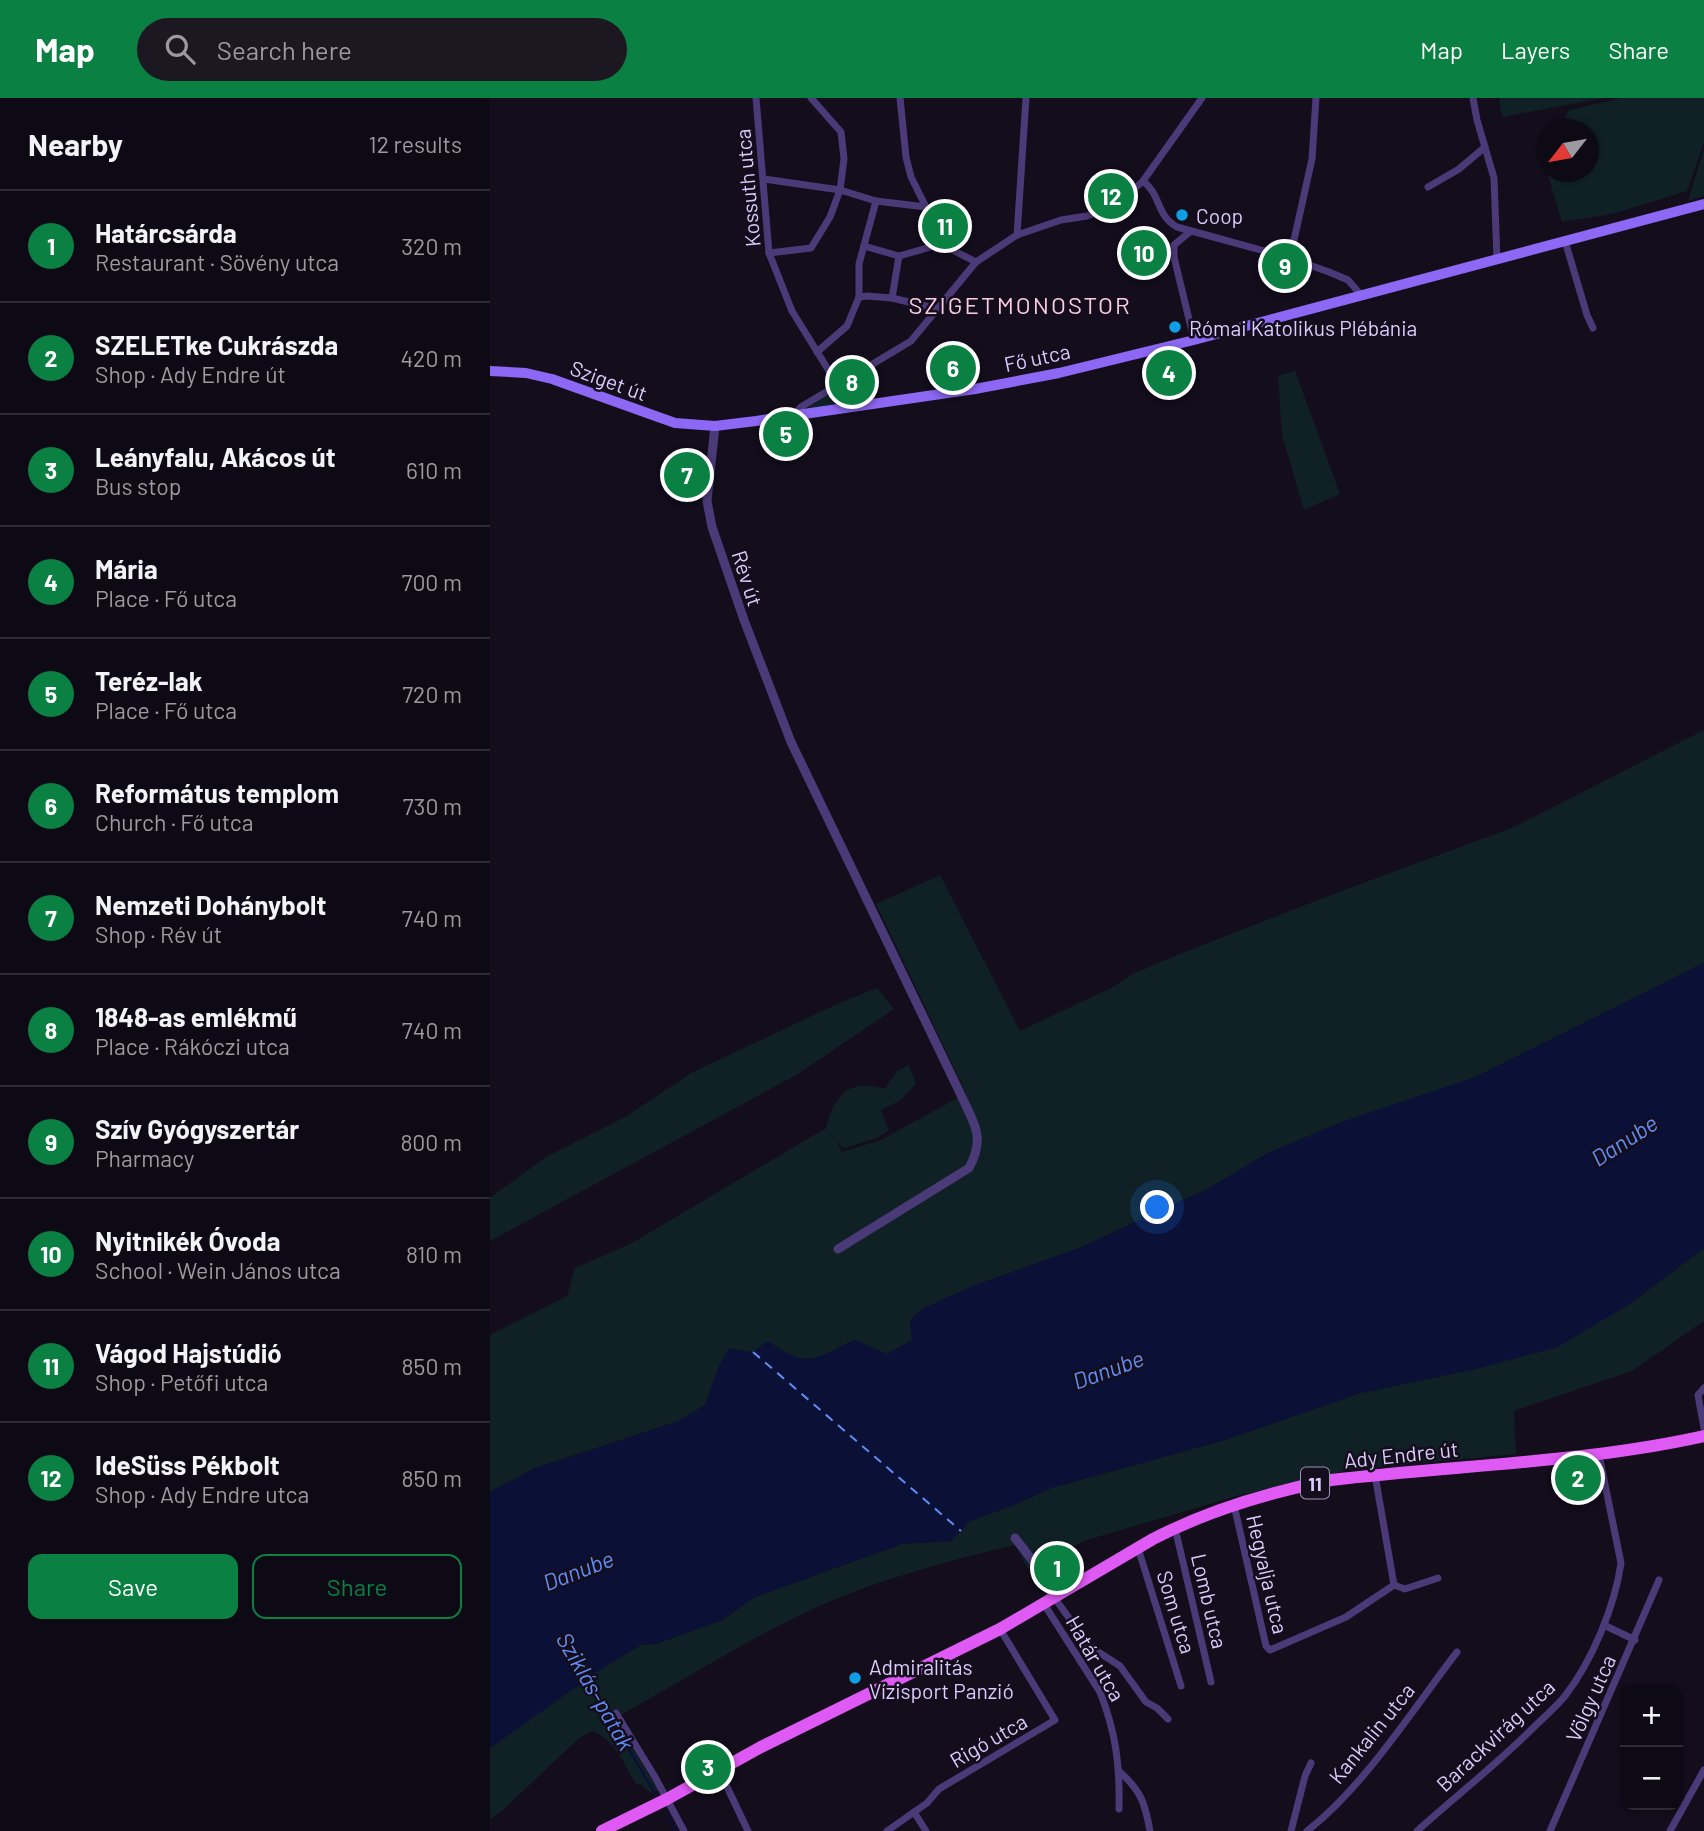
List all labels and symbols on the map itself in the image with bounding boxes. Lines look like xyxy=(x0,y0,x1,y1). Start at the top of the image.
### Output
north arrow xyxy=(1536,119,1599,182)
street label: Kossuth utca xyxy=(729,128,765,248)
pin: 12 xyxy=(1088,170,1134,222)
pin: 11 xyxy=(922,200,968,252)
place label: Coop xyxy=(1196,203,1243,228)
marker: Coop xyxy=(1174,207,1190,223)
pin: 10 xyxy=(1121,227,1167,279)
pin: 9 xyxy=(1262,240,1308,292)
district label: SZIGETMONOSTOR xyxy=(908,290,1132,319)
place label: Római Katolikus Plébánia xyxy=(1189,315,1417,340)
marker: Római Katolikus Plébánia xyxy=(1167,319,1183,335)
street label: Fő utca xyxy=(1002,338,1072,376)
pin: 6 xyxy=(930,342,976,394)
pin: 4 xyxy=(1146,347,1192,399)
street label: Sziget út xyxy=(567,355,651,405)
pin: 8 xyxy=(829,356,875,408)
pin: 5 xyxy=(763,408,809,460)
pin: 7 xyxy=(664,449,710,501)
street label: Rév út xyxy=(727,547,769,609)
water label: Danube xyxy=(1586,1108,1662,1172)
your location xyxy=(1140,1190,1174,1224)
water label: Danube xyxy=(1069,1343,1147,1395)
street label: Ady Endre út xyxy=(1342,1436,1460,1472)
pin: 2 xyxy=(1555,1452,1601,1504)
road number: 11 xyxy=(1301,1468,1329,1498)
street label: Hegyalja utca xyxy=(1242,1512,1294,1636)
pin: 1 xyxy=(1034,1542,1080,1594)
water label: Danube xyxy=(539,1544,617,1596)
street label: Lomb utca xyxy=(1187,1551,1233,1651)
street label: Som utca xyxy=(1153,1567,1201,1657)
street label: Határ utca xyxy=(1061,1611,1131,1705)
water label: Sziklás-patak xyxy=(551,1627,641,1755)
street label: Völgy utca xyxy=(1560,1651,1620,1745)
place label: Admiralitás Vízisport Panzió xyxy=(869,1654,1014,1703)
marker: Admiralitás Vízisport Panzió xyxy=(847,1670,863,1686)
street label: Barackvirág utca xyxy=(1431,1674,1559,1796)
street label: Kankalin utca xyxy=(1323,1678,1419,1788)
street label: Rigó utca xyxy=(945,1708,1031,1772)
pin: 3 xyxy=(685,1741,731,1793)

